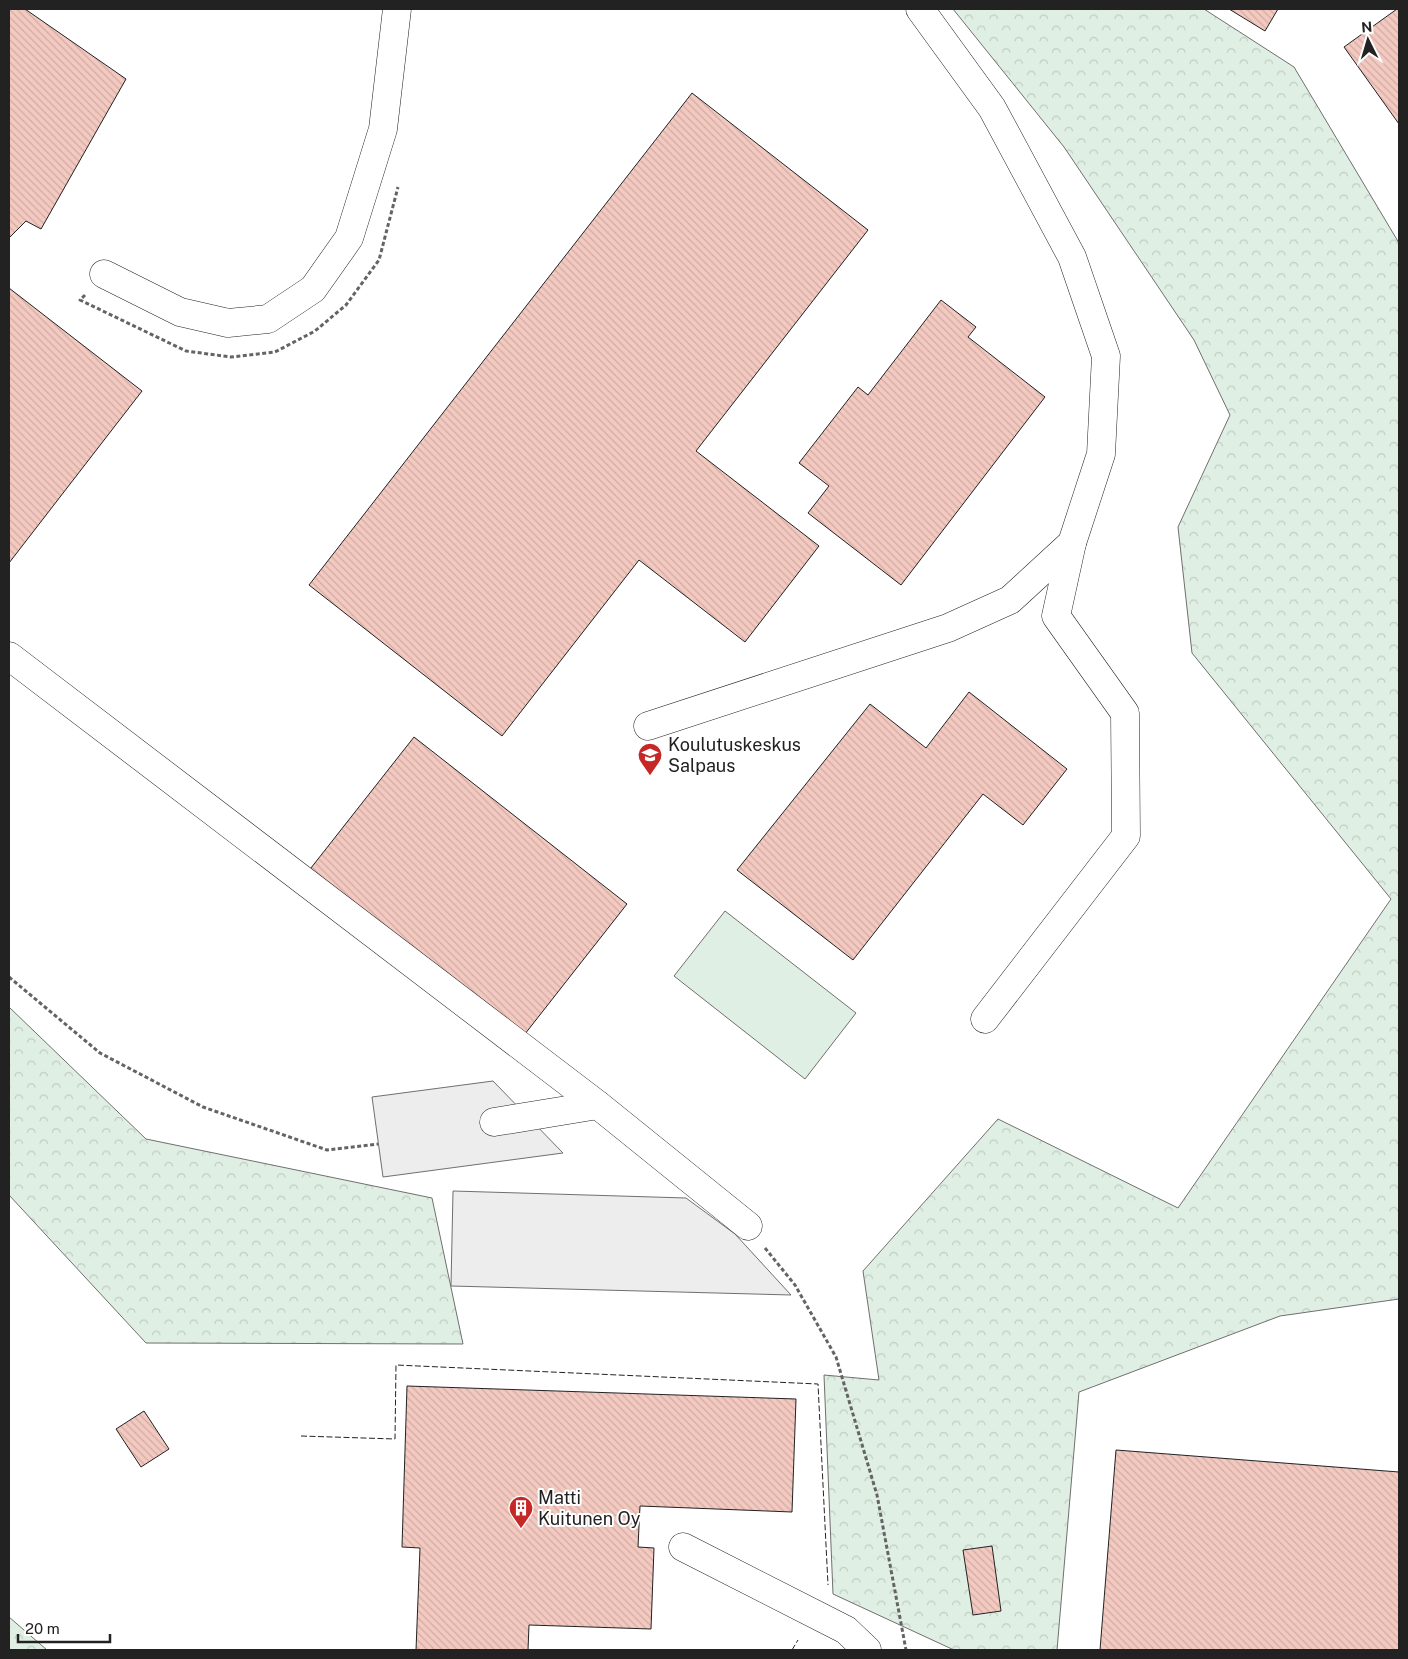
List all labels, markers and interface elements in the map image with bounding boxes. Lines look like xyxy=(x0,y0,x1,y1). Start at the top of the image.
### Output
north arrow xyxy=(1343,15,1393,65)
text: N xyxy=(1361,19,1373,35)
place label: Koulutuskeskus Salpaus xyxy=(668,734,801,776)
school or university icon: Koulutuskeskus Salpaus xyxy=(637,742,663,776)
place label: Matti Kuitunen Oy xyxy=(538,1487,641,1529)
building icon: Matti Kuitunen Oy xyxy=(508,1495,534,1529)
scale bar xyxy=(18,1612,110,1644)
text: 20 m xyxy=(25,1620,60,1637)

